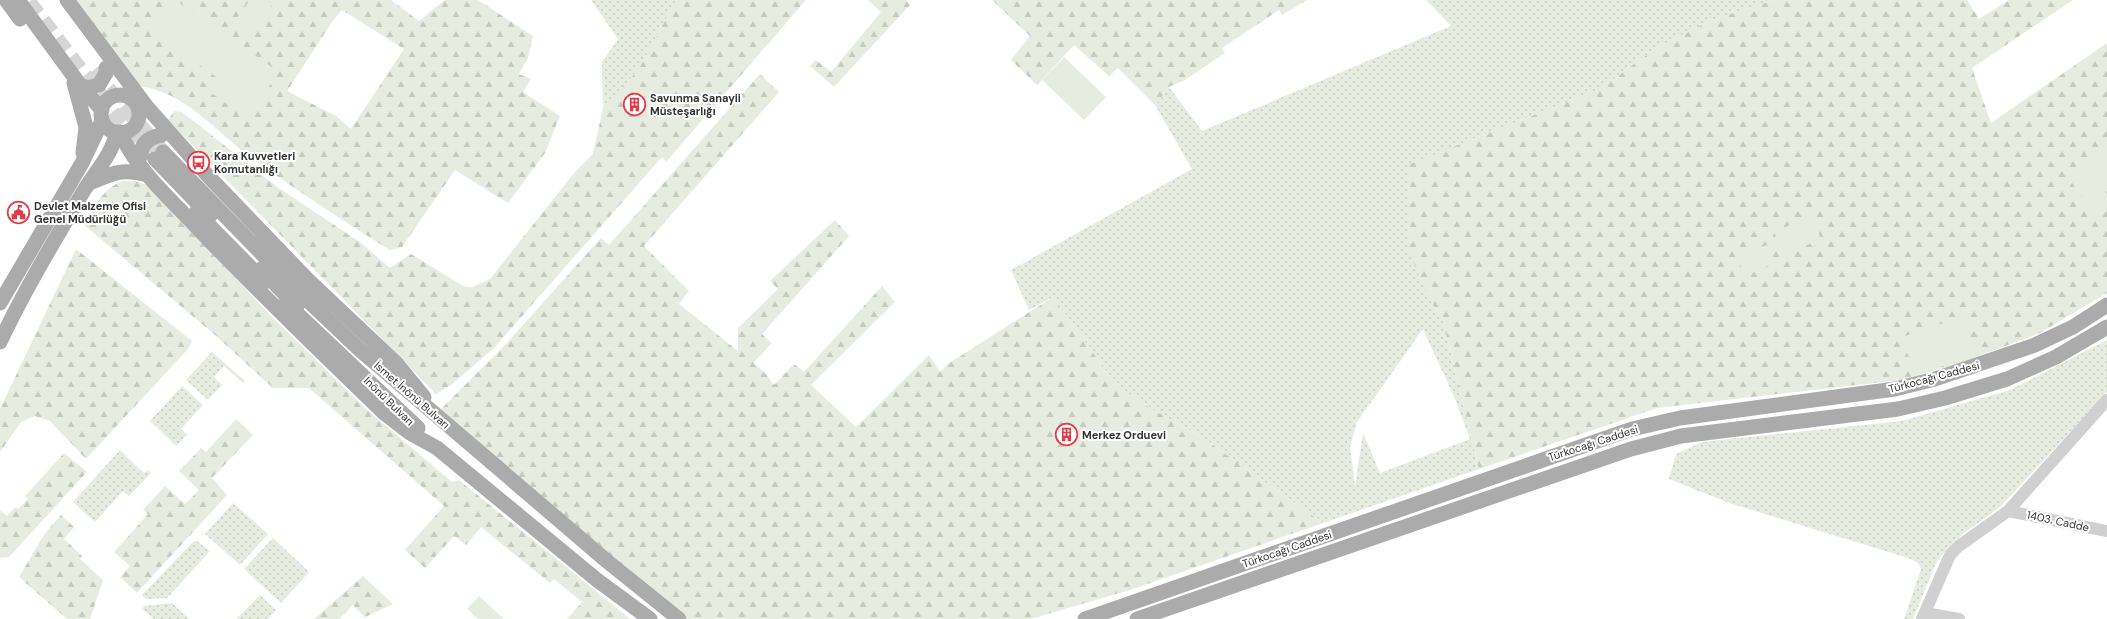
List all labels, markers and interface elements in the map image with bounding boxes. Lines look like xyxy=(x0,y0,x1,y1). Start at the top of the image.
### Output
building icon: Savunma Sanayii Müsteşarlığı xyxy=(621,91,647,117)
place label: Savunma Sanayii Müsteşarlığı xyxy=(650,91,741,118)
bus stop icon: Kara Kuvvetleri Komutanlığı xyxy=(186,149,212,175)
place label: Kara Kuvvetleri Komutanlığı xyxy=(214,149,295,176)
public building icon: Devlet Malzeme Ofisi Genel Müdürlüğü xyxy=(6,199,32,225)
place label: Devlet Malzeme Ofisi Genel Müdürlüğü xyxy=(34,199,146,226)
street label: Türkocağı Caddesi xyxy=(1887,358,1981,396)
street label: İsmet İnönü Bulvarı xyxy=(372,359,452,431)
street label: İnönü Bulvarı xyxy=(361,374,417,428)
building icon: Merkez Orduevi xyxy=(1054,422,1080,448)
street label: Türkocağı Caddesi xyxy=(1546,422,1640,464)
place label: Merkez Orduevi xyxy=(1082,428,1166,442)
street label: 1403. Cadde xyxy=(2026,508,2090,534)
street label: Türkocağı Caddesi xyxy=(1240,527,1334,571)

